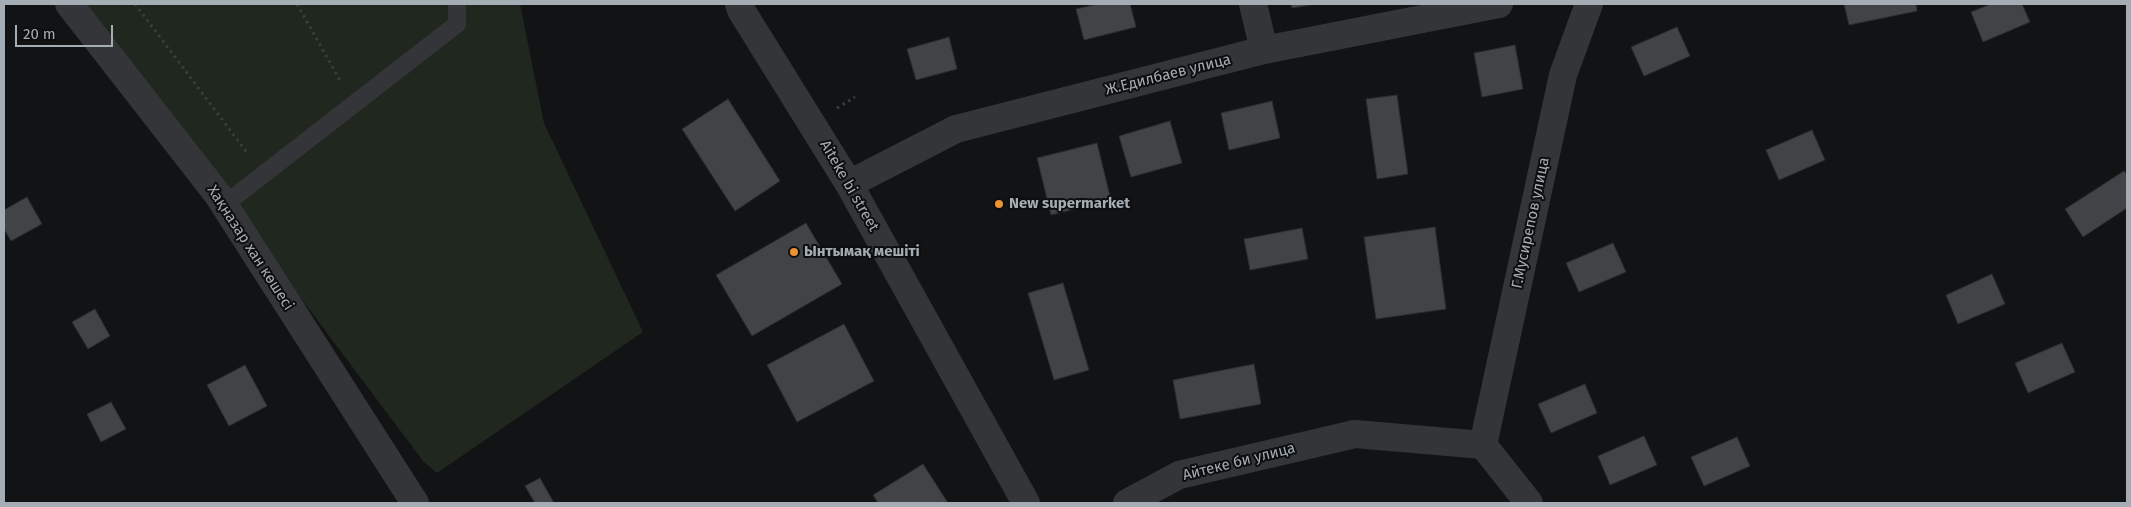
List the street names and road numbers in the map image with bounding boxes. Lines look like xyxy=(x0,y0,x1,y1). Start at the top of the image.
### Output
street label: Ж.Едилбаев улица xyxy=(1103,51,1233,99)
street label: Aiteke bi street xyxy=(816,137,882,235)
street label: Г.Мусирепов улица xyxy=(1508,156,1554,290)
street label: Хақназар хан көшесі xyxy=(203,182,297,314)
street label: Айтеке би улица xyxy=(1181,439,1297,485)

